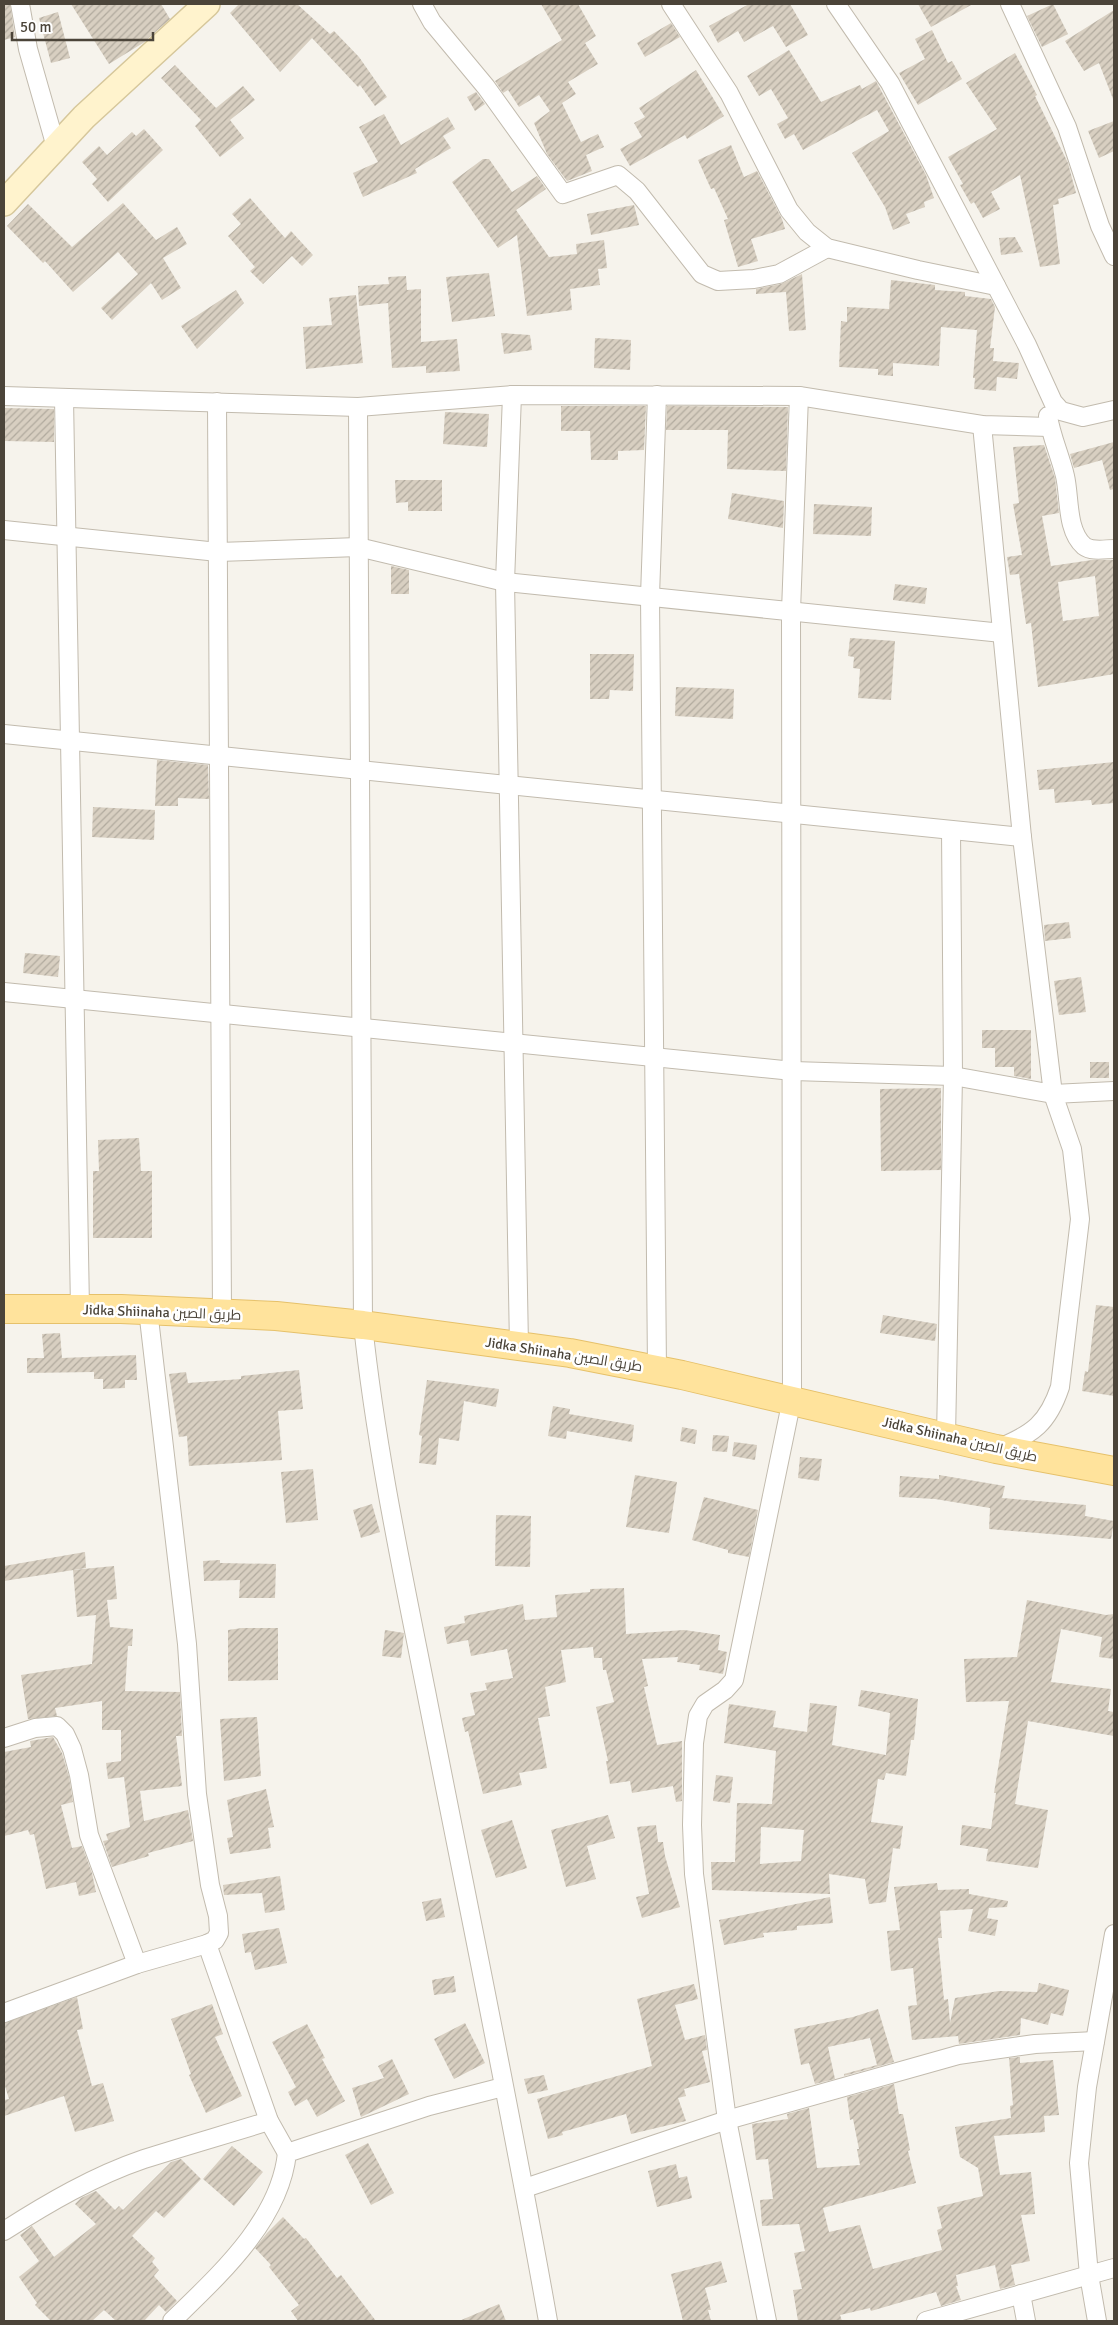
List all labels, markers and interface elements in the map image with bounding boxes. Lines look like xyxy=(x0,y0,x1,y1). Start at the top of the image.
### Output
scale bar xyxy=(12,10,154,42)
text: 50 m xyxy=(20,18,51,36)
street label: Jidka Shiinaha طريق الصين xyxy=(82,1301,242,1324)
street label: Jidka Shiinaha طريق الصين xyxy=(484,1334,644,1375)
street label: Jidka Shiinaha طريق الصين xyxy=(881,1413,1039,1466)

